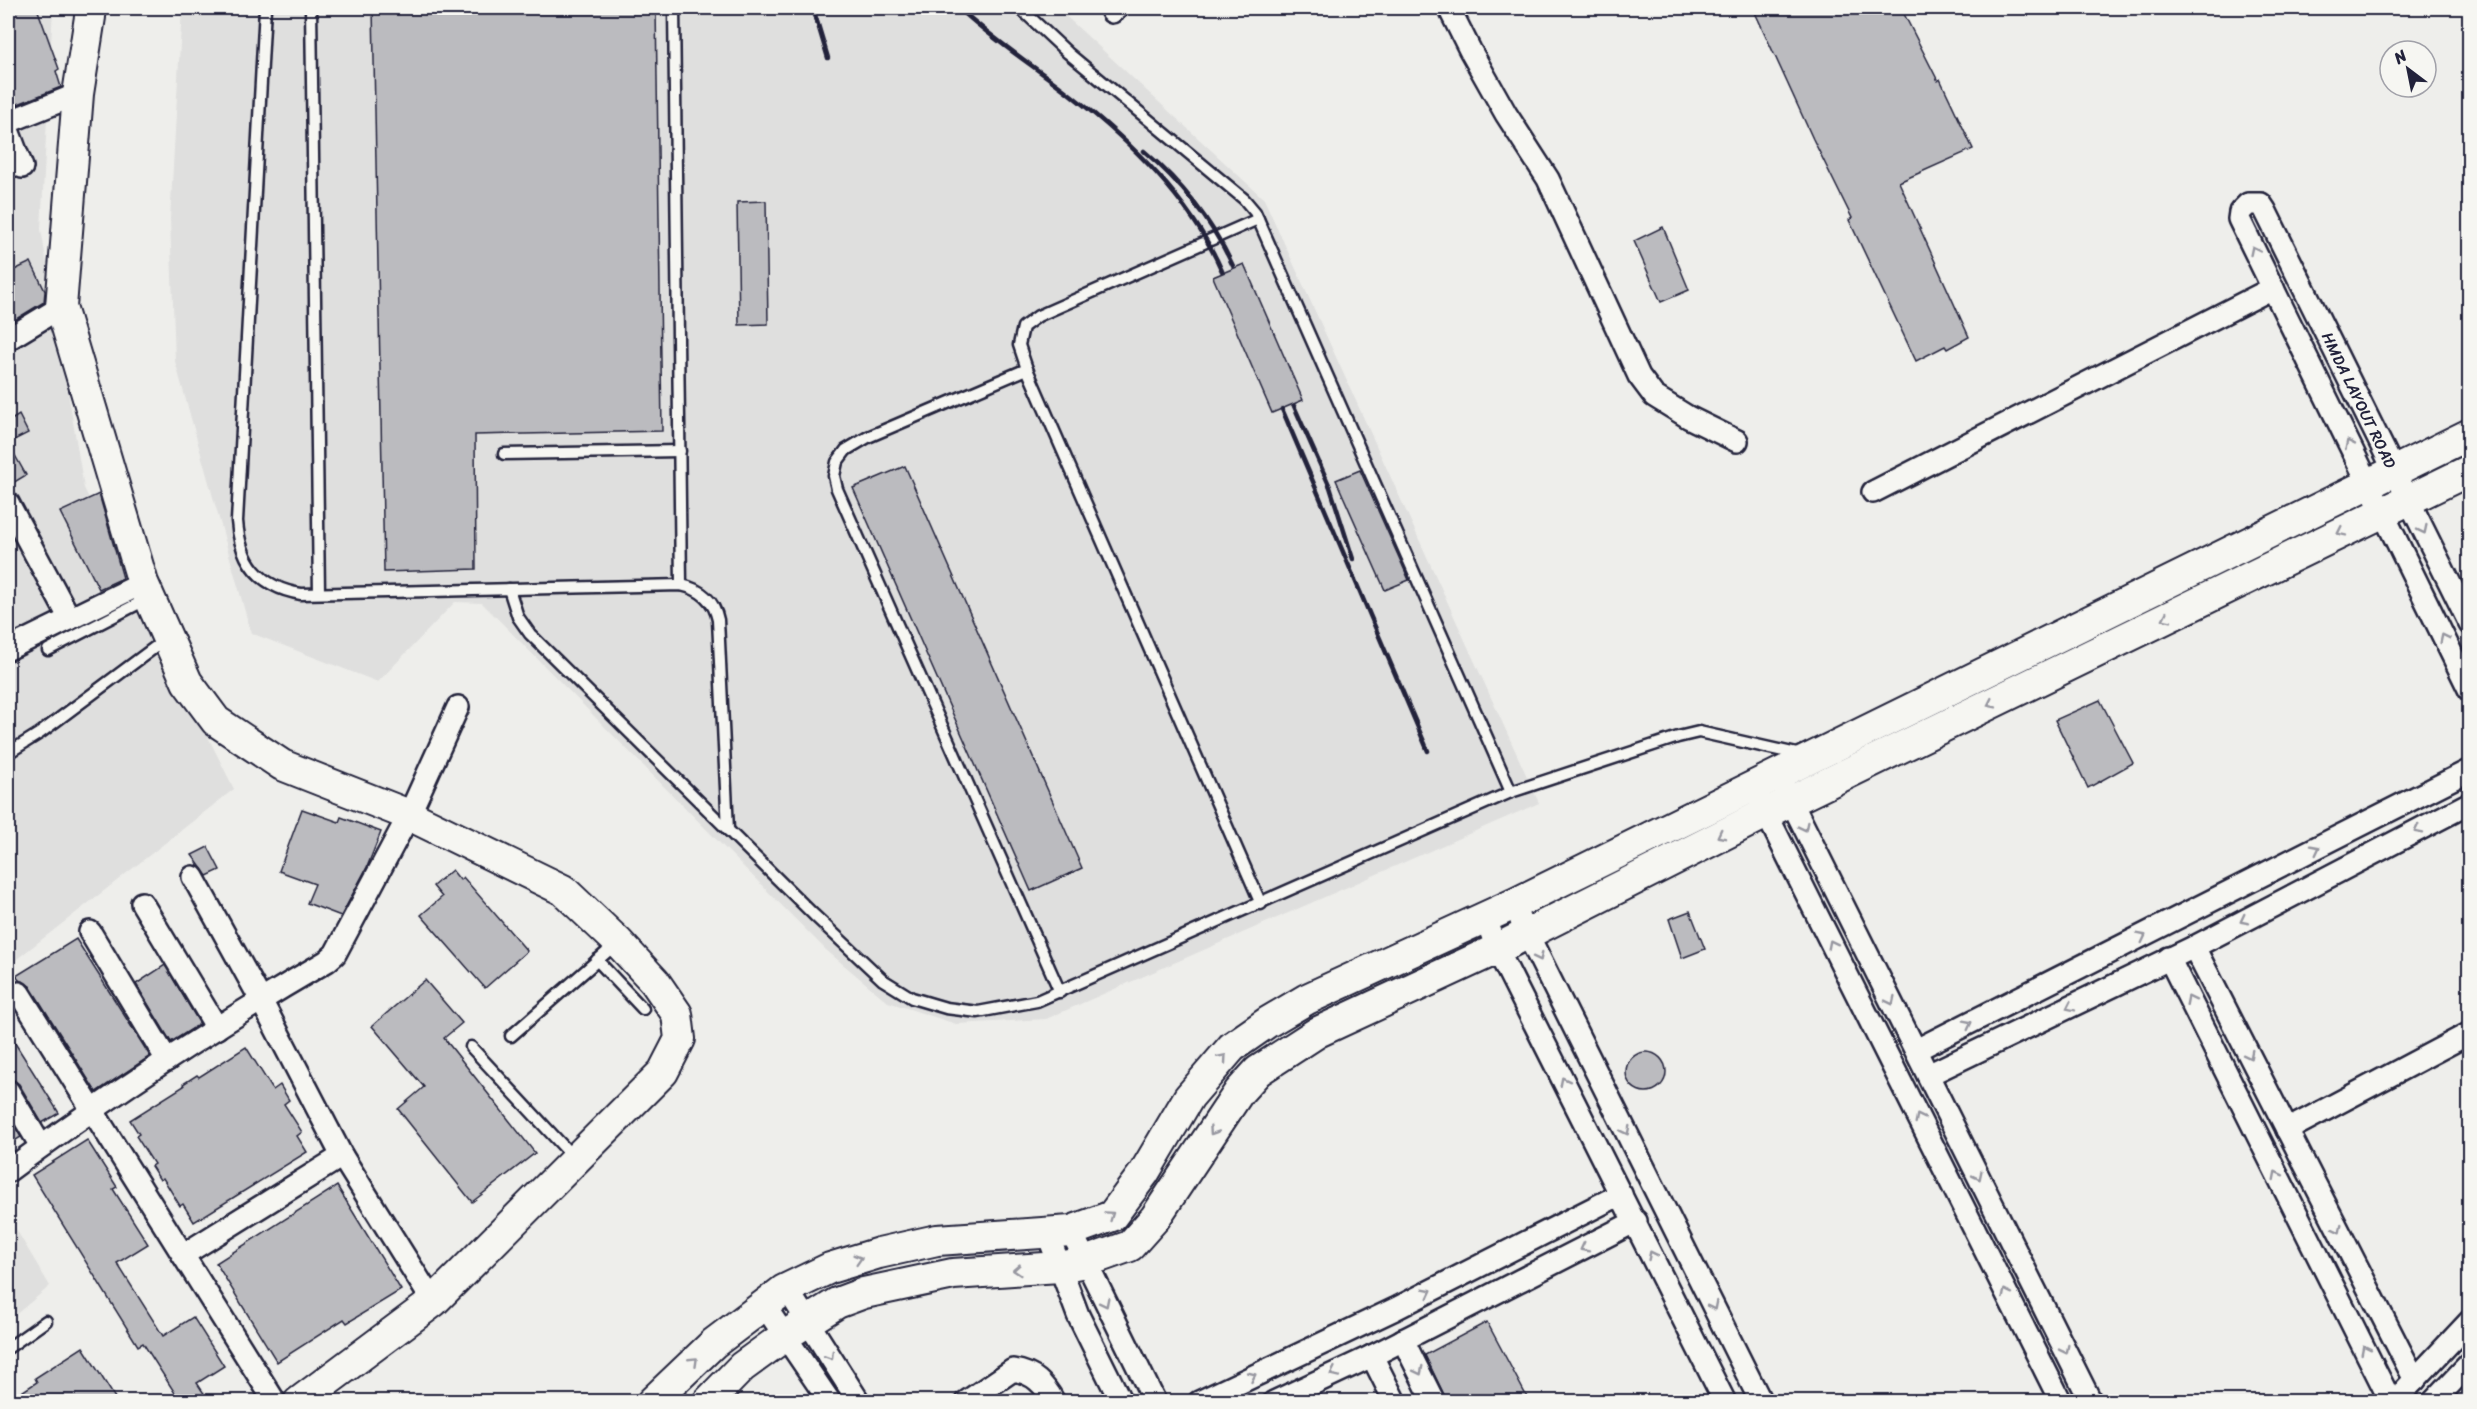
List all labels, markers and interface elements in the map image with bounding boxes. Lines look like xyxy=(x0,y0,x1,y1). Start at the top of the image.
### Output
north arrow xyxy=(2378,39,2438,99)
text: N xyxy=(2387,41,2413,72)
one-way arrow xyxy=(2250,246,2261,257)
street label: HMDA LAYOUT ROAD xyxy=(2313,327,2405,474)
one-way arrow xyxy=(2344,440,2356,451)
one-way arrow xyxy=(2416,523,2427,534)
one-way arrow xyxy=(2336,524,2347,536)
one-way arrow xyxy=(2161,610,2172,622)
one-way arrow xyxy=(2439,634,2451,645)
one-way arrow xyxy=(1986,696,1997,708)
one-way arrow xyxy=(1797,820,1809,831)
one-way arrow xyxy=(2413,823,2424,835)
one-way arrow xyxy=(1717,828,1728,840)
one-way arrow xyxy=(2310,845,2321,856)
one-way arrow xyxy=(2240,913,2251,924)
one-way arrow xyxy=(2136,933,2147,944)
one-way arrow xyxy=(1827,939,1839,950)
one-way arrow xyxy=(1531,950,1543,961)
one-way arrow xyxy=(1884,995,1895,1006)
one-way arrow xyxy=(2186,996,2197,1007)
one-way arrow xyxy=(2065,999,2076,1011)
one-way arrow xyxy=(1962,1020,1973,1032)
one-way arrow xyxy=(2242,1049,2253,1060)
one-way arrow xyxy=(1216,1054,1227,1065)
one-way arrow xyxy=(1560,1076,1572,1087)
one-way arrow xyxy=(1915,1114,1926,1125)
one-way arrow xyxy=(1209,1124,1220,1135)
one-way arrow xyxy=(1618,1125,1630,1136)
one-way arrow xyxy=(1971,1169,1982,1180)
one-way arrow xyxy=(2273,1170,2285,1181)
one-way arrow xyxy=(1103,1211,1114,1222)
one-way arrow xyxy=(2330,1223,2342,1234)
one-way arrow xyxy=(1579,1241,1590,1252)
one-way arrow xyxy=(1648,1250,1660,1261)
one-way arrow xyxy=(852,1254,863,1266)
one-way arrow xyxy=(1013,1263,1022,1276)
one-way arrow xyxy=(1422,1288,1432,1299)
one-way arrow xyxy=(2002,1288,2013,1299)
one-way arrow xyxy=(1098,1296,1110,1307)
one-way arrow xyxy=(1706,1299,1717,1310)
one-way arrow xyxy=(2058,1344,2069,1355)
one-way arrow xyxy=(2360,1345,2372,1356)
one-way arrow xyxy=(823,1349,834,1360)
one-way arrow xyxy=(688,1357,698,1368)
one-way arrow xyxy=(1412,1365,1423,1375)
one-way arrow xyxy=(1330,1366,1341,1378)
one-way arrow xyxy=(1246,1372,1257,1384)

